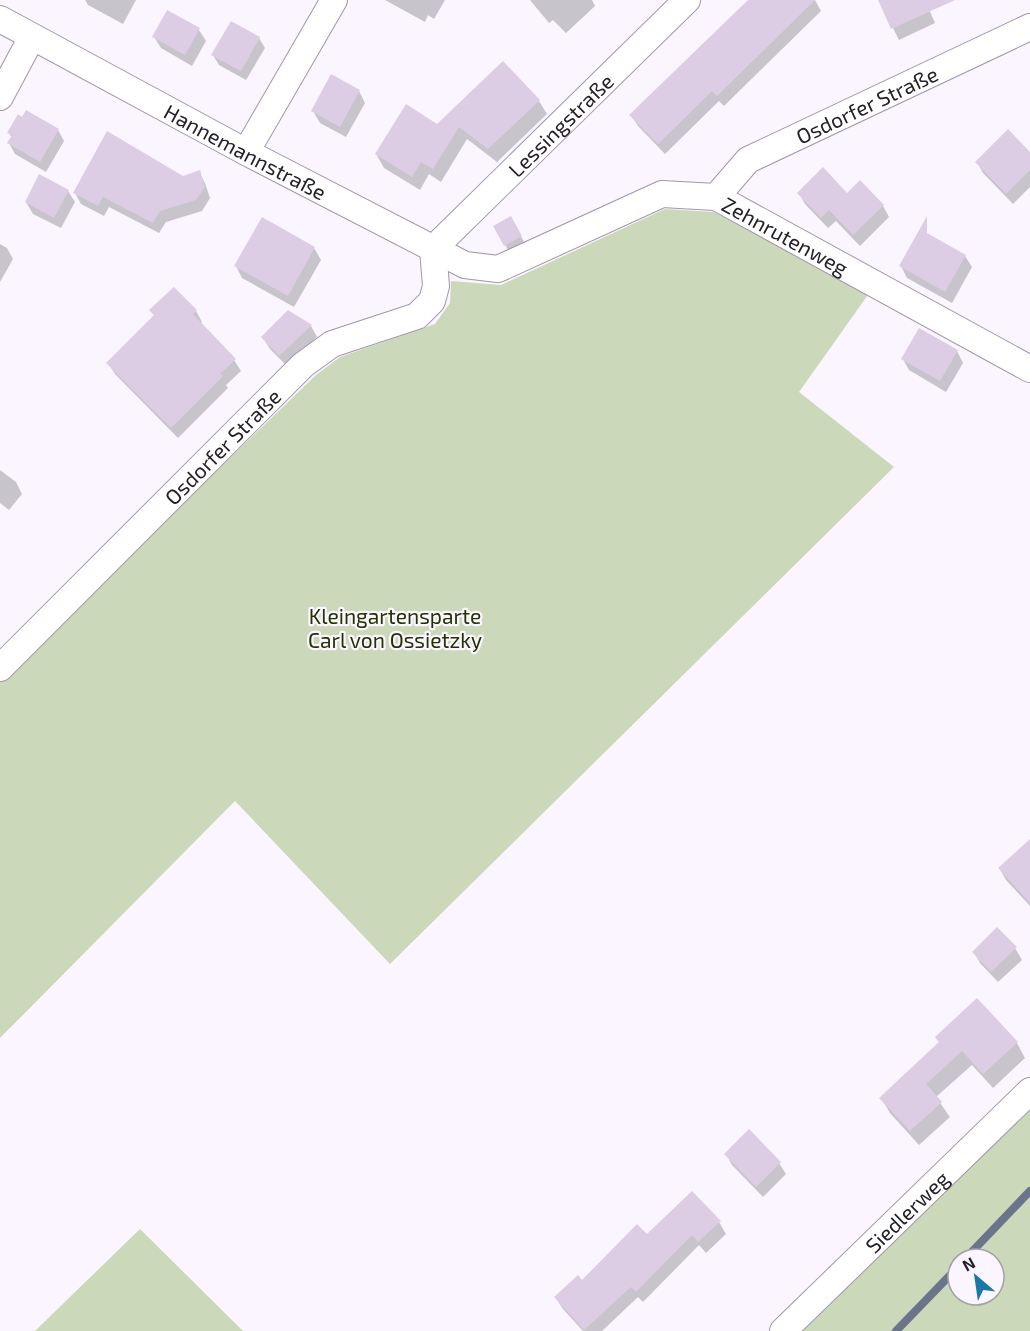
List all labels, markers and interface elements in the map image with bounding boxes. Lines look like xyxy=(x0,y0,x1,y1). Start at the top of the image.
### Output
street label: Osdorfer Straße xyxy=(792,60,942,148)
street label: Lessingstraße xyxy=(503,68,618,181)
street label: Hannemannstraße xyxy=(160,98,331,204)
street label: Zehnrutenweg xyxy=(718,191,853,280)
street label: Osdorfer Straße xyxy=(159,383,285,509)
park label: Kleingartensparte Carl von Ossietzky xyxy=(308,603,482,652)
street label: Siedlerweg xyxy=(859,1165,953,1257)
north arrow xyxy=(946,1247,1006,1307)
text: N xyxy=(959,1252,978,1275)

